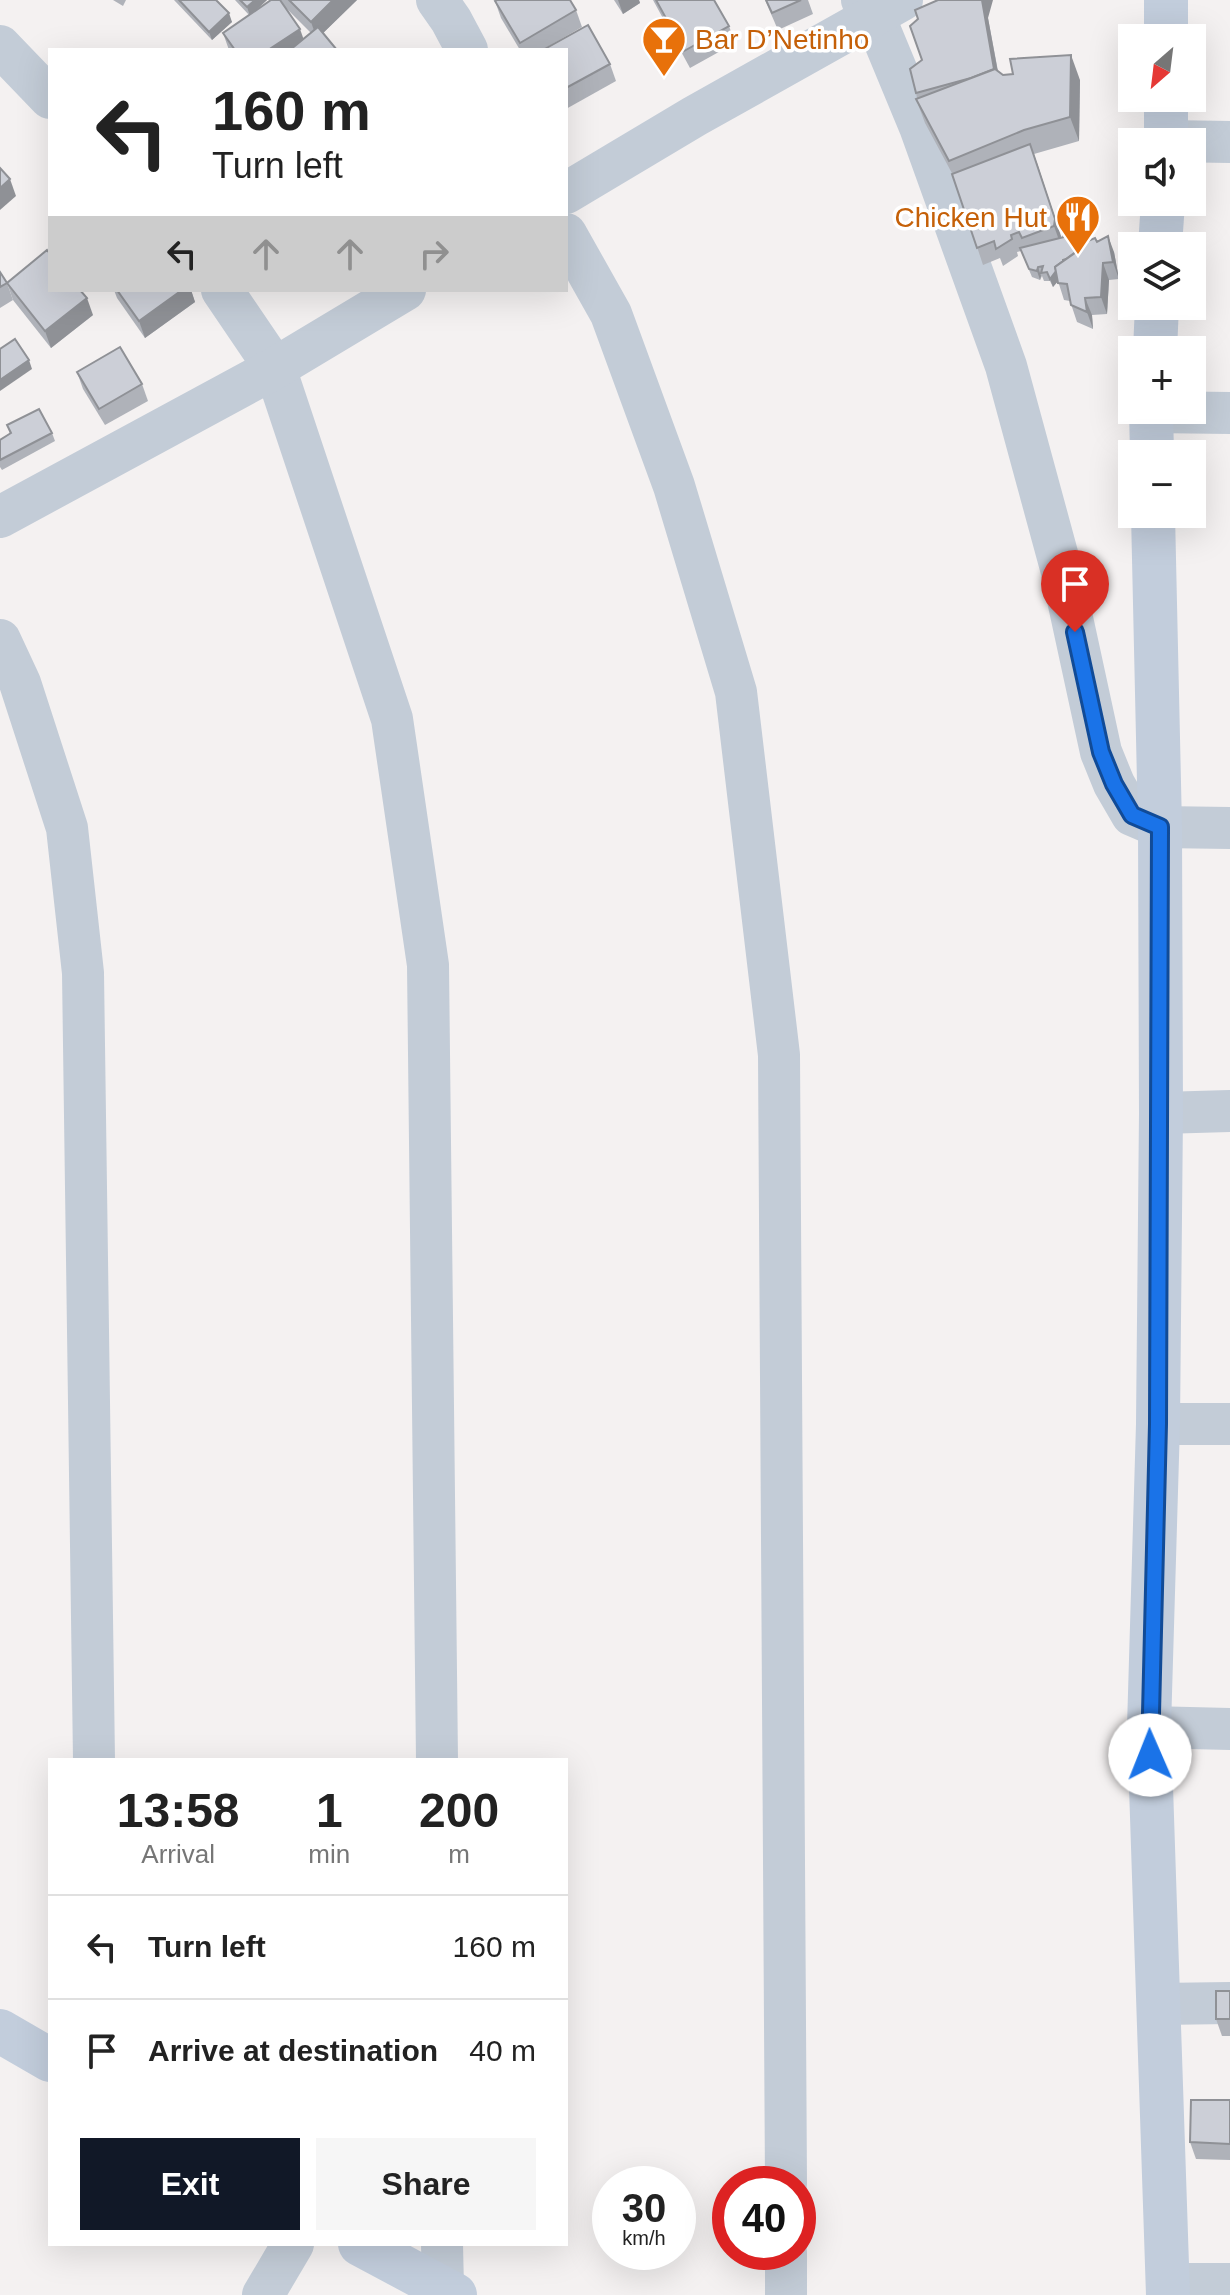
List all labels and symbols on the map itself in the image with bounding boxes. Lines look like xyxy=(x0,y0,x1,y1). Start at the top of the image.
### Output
bar icon: Bar D’Netinho xyxy=(640,15,688,78)
place label: Bar D’Netinho xyxy=(695,24,869,55)
north arrow xyxy=(1118,24,1206,112)
restaurant icon: Chicken Hut xyxy=(1054,193,1102,256)
place label: Chicken Hut xyxy=(894,202,1047,233)
pin xyxy=(1041,550,1109,632)
position arrow xyxy=(1108,1713,1192,1797)
speed limit sign: 40 xyxy=(712,2166,816,2270)

